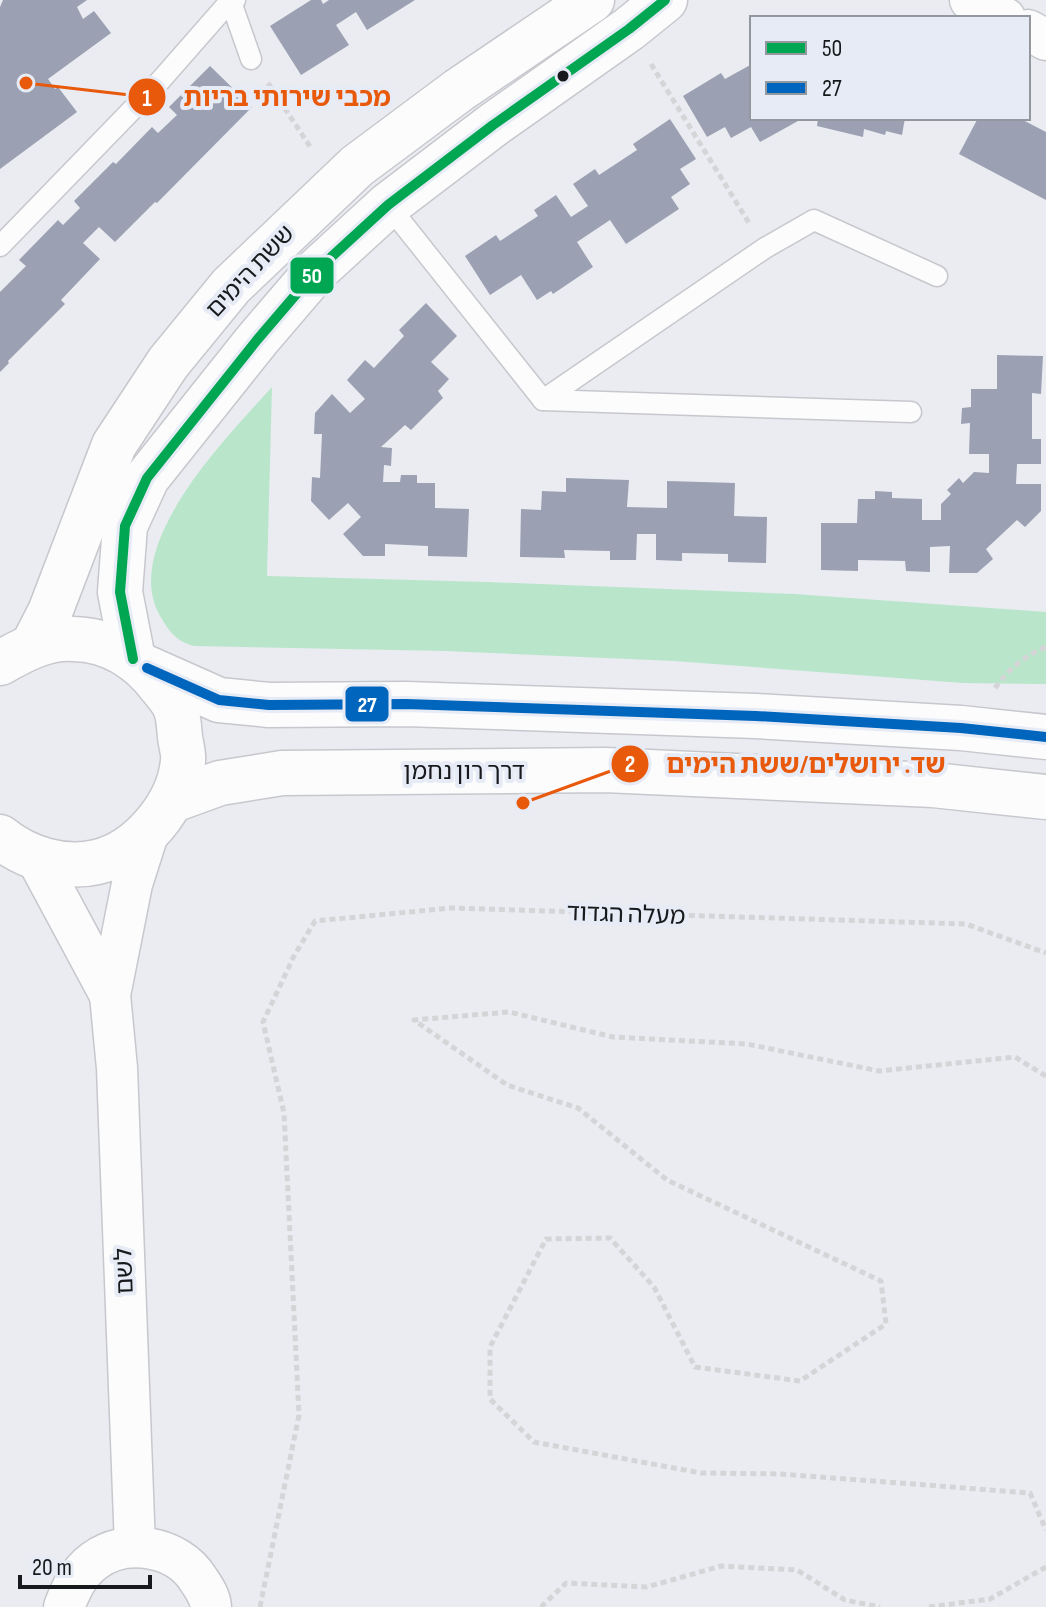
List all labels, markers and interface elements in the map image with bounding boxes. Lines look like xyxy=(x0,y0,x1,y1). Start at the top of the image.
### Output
legend xyxy=(750,16,1030,120)
text: 50 xyxy=(822,34,842,63)
unlabelled marker xyxy=(555,68,571,84)
callout: מכבי שירותי בריות xyxy=(127,72,407,122)
text: 27 xyxy=(822,74,842,103)
text: מכבי שירותי בריות xyxy=(183,83,391,114)
text: 1 xyxy=(142,84,152,113)
street label: ששת הימים xyxy=(200,219,300,324)
line badge: 50 xyxy=(289,256,335,295)
text: 50 xyxy=(302,263,322,290)
line badge: 27 xyxy=(344,685,390,723)
text: 27 xyxy=(357,692,377,719)
callout: שד. ירושלים/ששת הימים xyxy=(610,739,961,789)
text: 2 xyxy=(625,750,635,779)
text: שד. ירושלים/ששת הימים xyxy=(666,750,946,781)
street label: דרך רון נחמן xyxy=(403,757,525,786)
street label: מעלה הגדוד xyxy=(566,898,686,931)
street label: לשם xyxy=(109,1247,140,1295)
scale bar xyxy=(20,1539,150,1589)
text: 20 m xyxy=(32,1553,72,1582)

